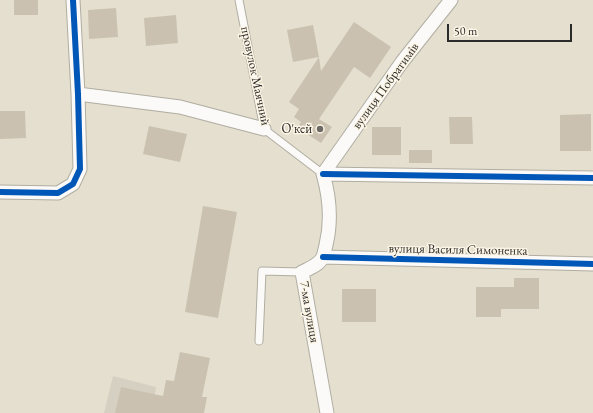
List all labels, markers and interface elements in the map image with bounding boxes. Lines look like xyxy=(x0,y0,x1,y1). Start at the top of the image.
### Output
scale bar xyxy=(449,16,574,42)
text: 50 m xyxy=(454,23,477,39)
street label: провулок Маячний xyxy=(237,25,273,127)
street label: вулиця Побратимів xyxy=(349,40,423,132)
place label: О'кей xyxy=(282,121,312,137)
marker: О'кей xyxy=(315,124,325,134)
street label: вулиця Василя Симоненка xyxy=(388,241,528,259)
street label: 7-ма вулиця xyxy=(296,280,322,344)

